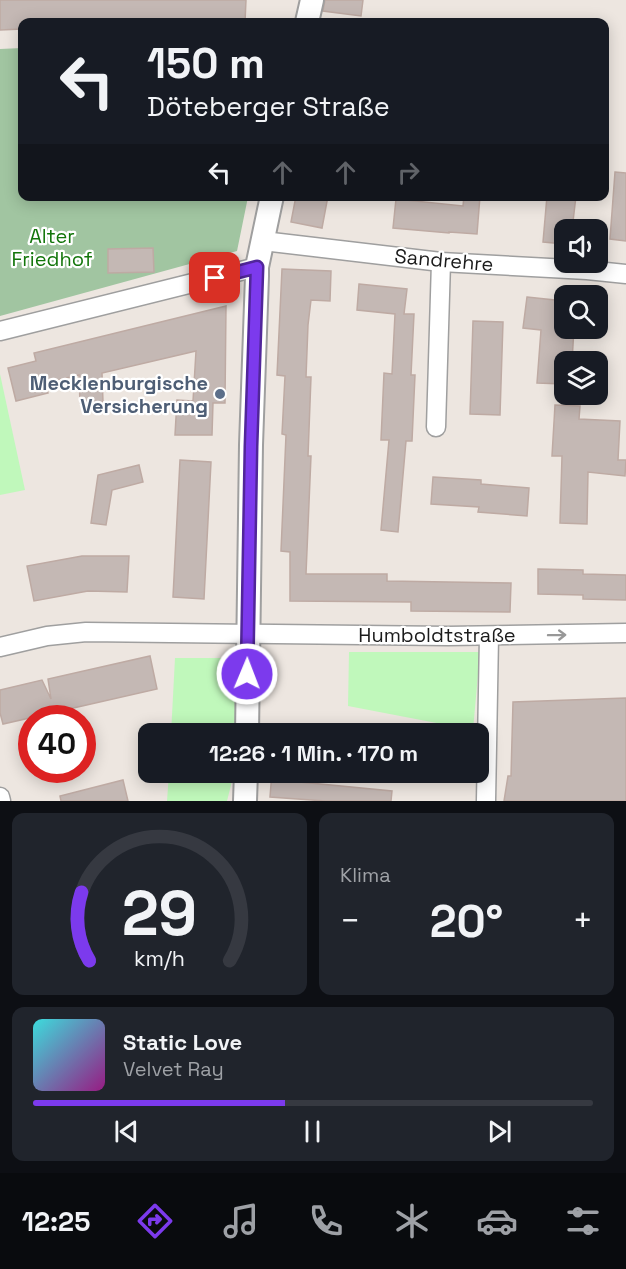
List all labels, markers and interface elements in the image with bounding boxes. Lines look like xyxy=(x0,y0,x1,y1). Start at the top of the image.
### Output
text: 150 m xyxy=(147,37,265,90)
icon: left xyxy=(48,42,126,120)
text: Döteberger Straße xyxy=(147,89,390,124)
icon: left xyxy=(203,156,236,189)
icon: ahead xyxy=(266,156,299,189)
icon: ahead xyxy=(329,156,362,189)
icon: right xyxy=(392,156,425,189)
map controls xyxy=(554,219,608,405)
button: sound xyxy=(554,219,608,273)
park label: Alter Friedhof xyxy=(11,223,93,272)
street label: Sandrehre xyxy=(393,243,495,277)
pin xyxy=(189,252,240,303)
icon: arrive xyxy=(198,261,231,294)
button: search xyxy=(554,285,608,339)
button: layers xyxy=(554,351,608,405)
place label: Mecklenburgische Versicherung xyxy=(30,370,208,419)
marker: Mecklenburgische Versicherung xyxy=(213,387,227,401)
street label: Humboldtstraße xyxy=(358,622,516,648)
one-way arrow xyxy=(546,629,566,640)
position arrow xyxy=(215,642,279,706)
speed limit sign: 40 xyxy=(18,705,96,783)
text: 12:26 · 1 Min. · 170 m xyxy=(209,739,418,767)
text: Klima xyxy=(340,862,391,888)
text: 29 xyxy=(122,874,197,953)
text: 20° xyxy=(430,893,503,950)
text: − xyxy=(340,900,360,942)
text: + xyxy=(573,900,593,942)
text: km/h xyxy=(134,945,185,972)
text: Static Love xyxy=(123,1028,242,1056)
text: Velvet Ray xyxy=(123,1056,224,1082)
icon: previous xyxy=(110,1115,143,1148)
icon: pause xyxy=(296,1115,329,1148)
icon: next xyxy=(483,1115,516,1148)
icon: directions xyxy=(134,1200,176,1242)
icon: music xyxy=(220,1200,262,1242)
icon: phone xyxy=(305,1200,347,1242)
icon: climate xyxy=(391,1200,433,1242)
icon: car xyxy=(476,1200,518,1242)
icon: filters xyxy=(562,1200,604,1242)
text: 12:25 xyxy=(22,1204,90,1239)

